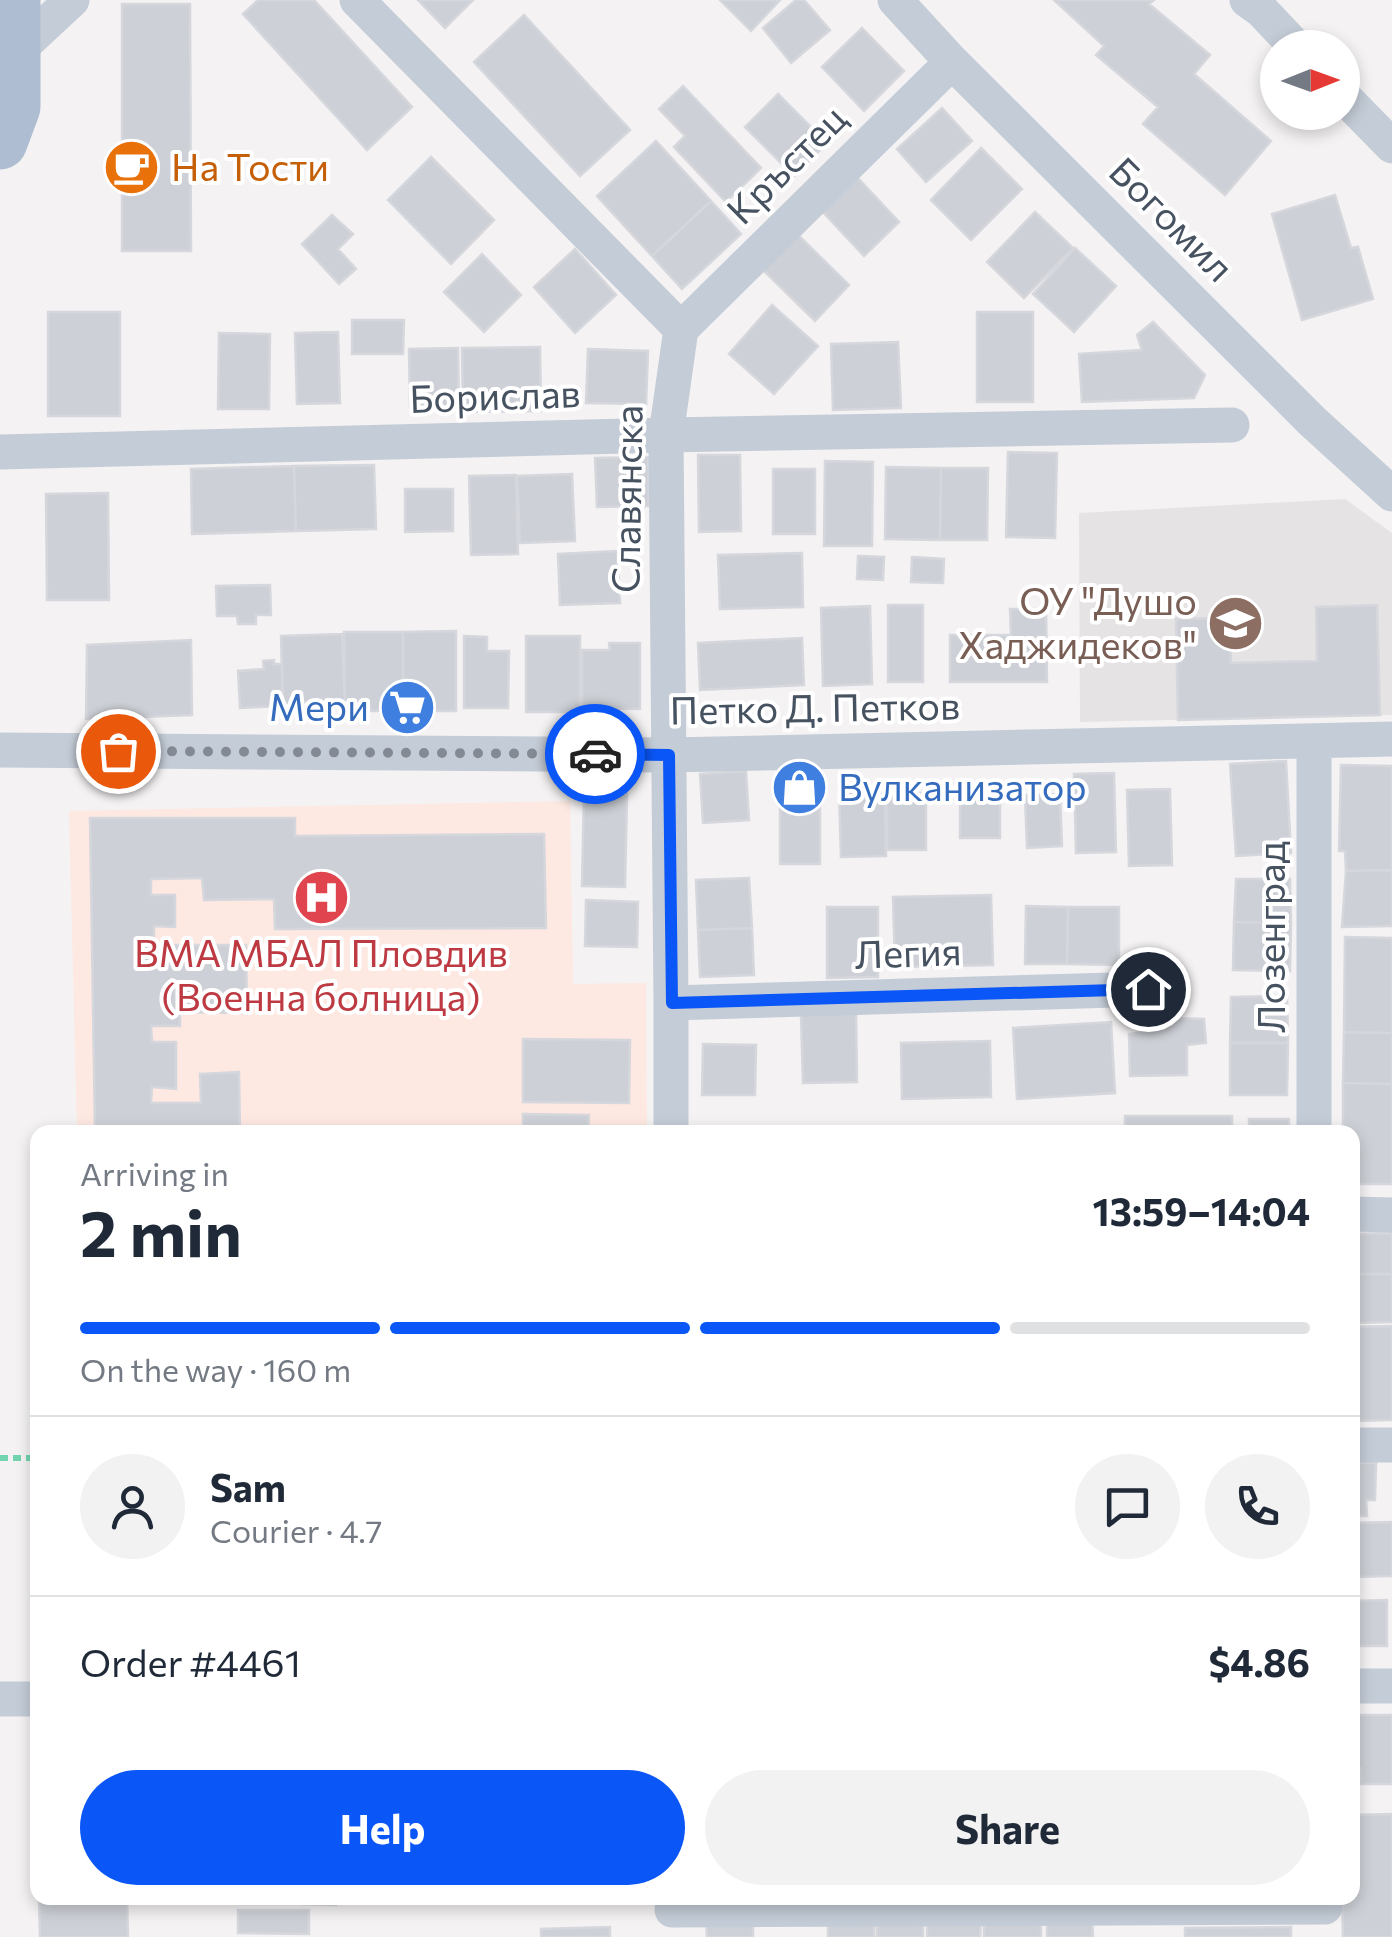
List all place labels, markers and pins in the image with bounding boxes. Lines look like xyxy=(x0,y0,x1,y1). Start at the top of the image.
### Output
cafe icon: На Тости xyxy=(102,138,162,198)
place label: На Тости xyxy=(171,142,329,189)
place label: ОУ "Душо Хаджидеков" xyxy=(959,576,1197,667)
school or university icon: ОУ "Душо Хаджидеков" xyxy=(1206,594,1266,654)
supermarket icon: Мери xyxy=(378,678,438,738)
place label: Мери xyxy=(269,682,369,729)
pin xyxy=(76,709,161,794)
shop icon: Вулканизатор xyxy=(769,758,829,818)
place label: Вулканизатор xyxy=(838,762,1087,809)
hospital icon: ВМА МБАЛ Пловдив (Военна болница) xyxy=(291,867,351,927)
place label: ВМА МБАЛ Пловдив (Военна болница) xyxy=(134,928,508,1019)
pin xyxy=(1106,947,1191,1032)

